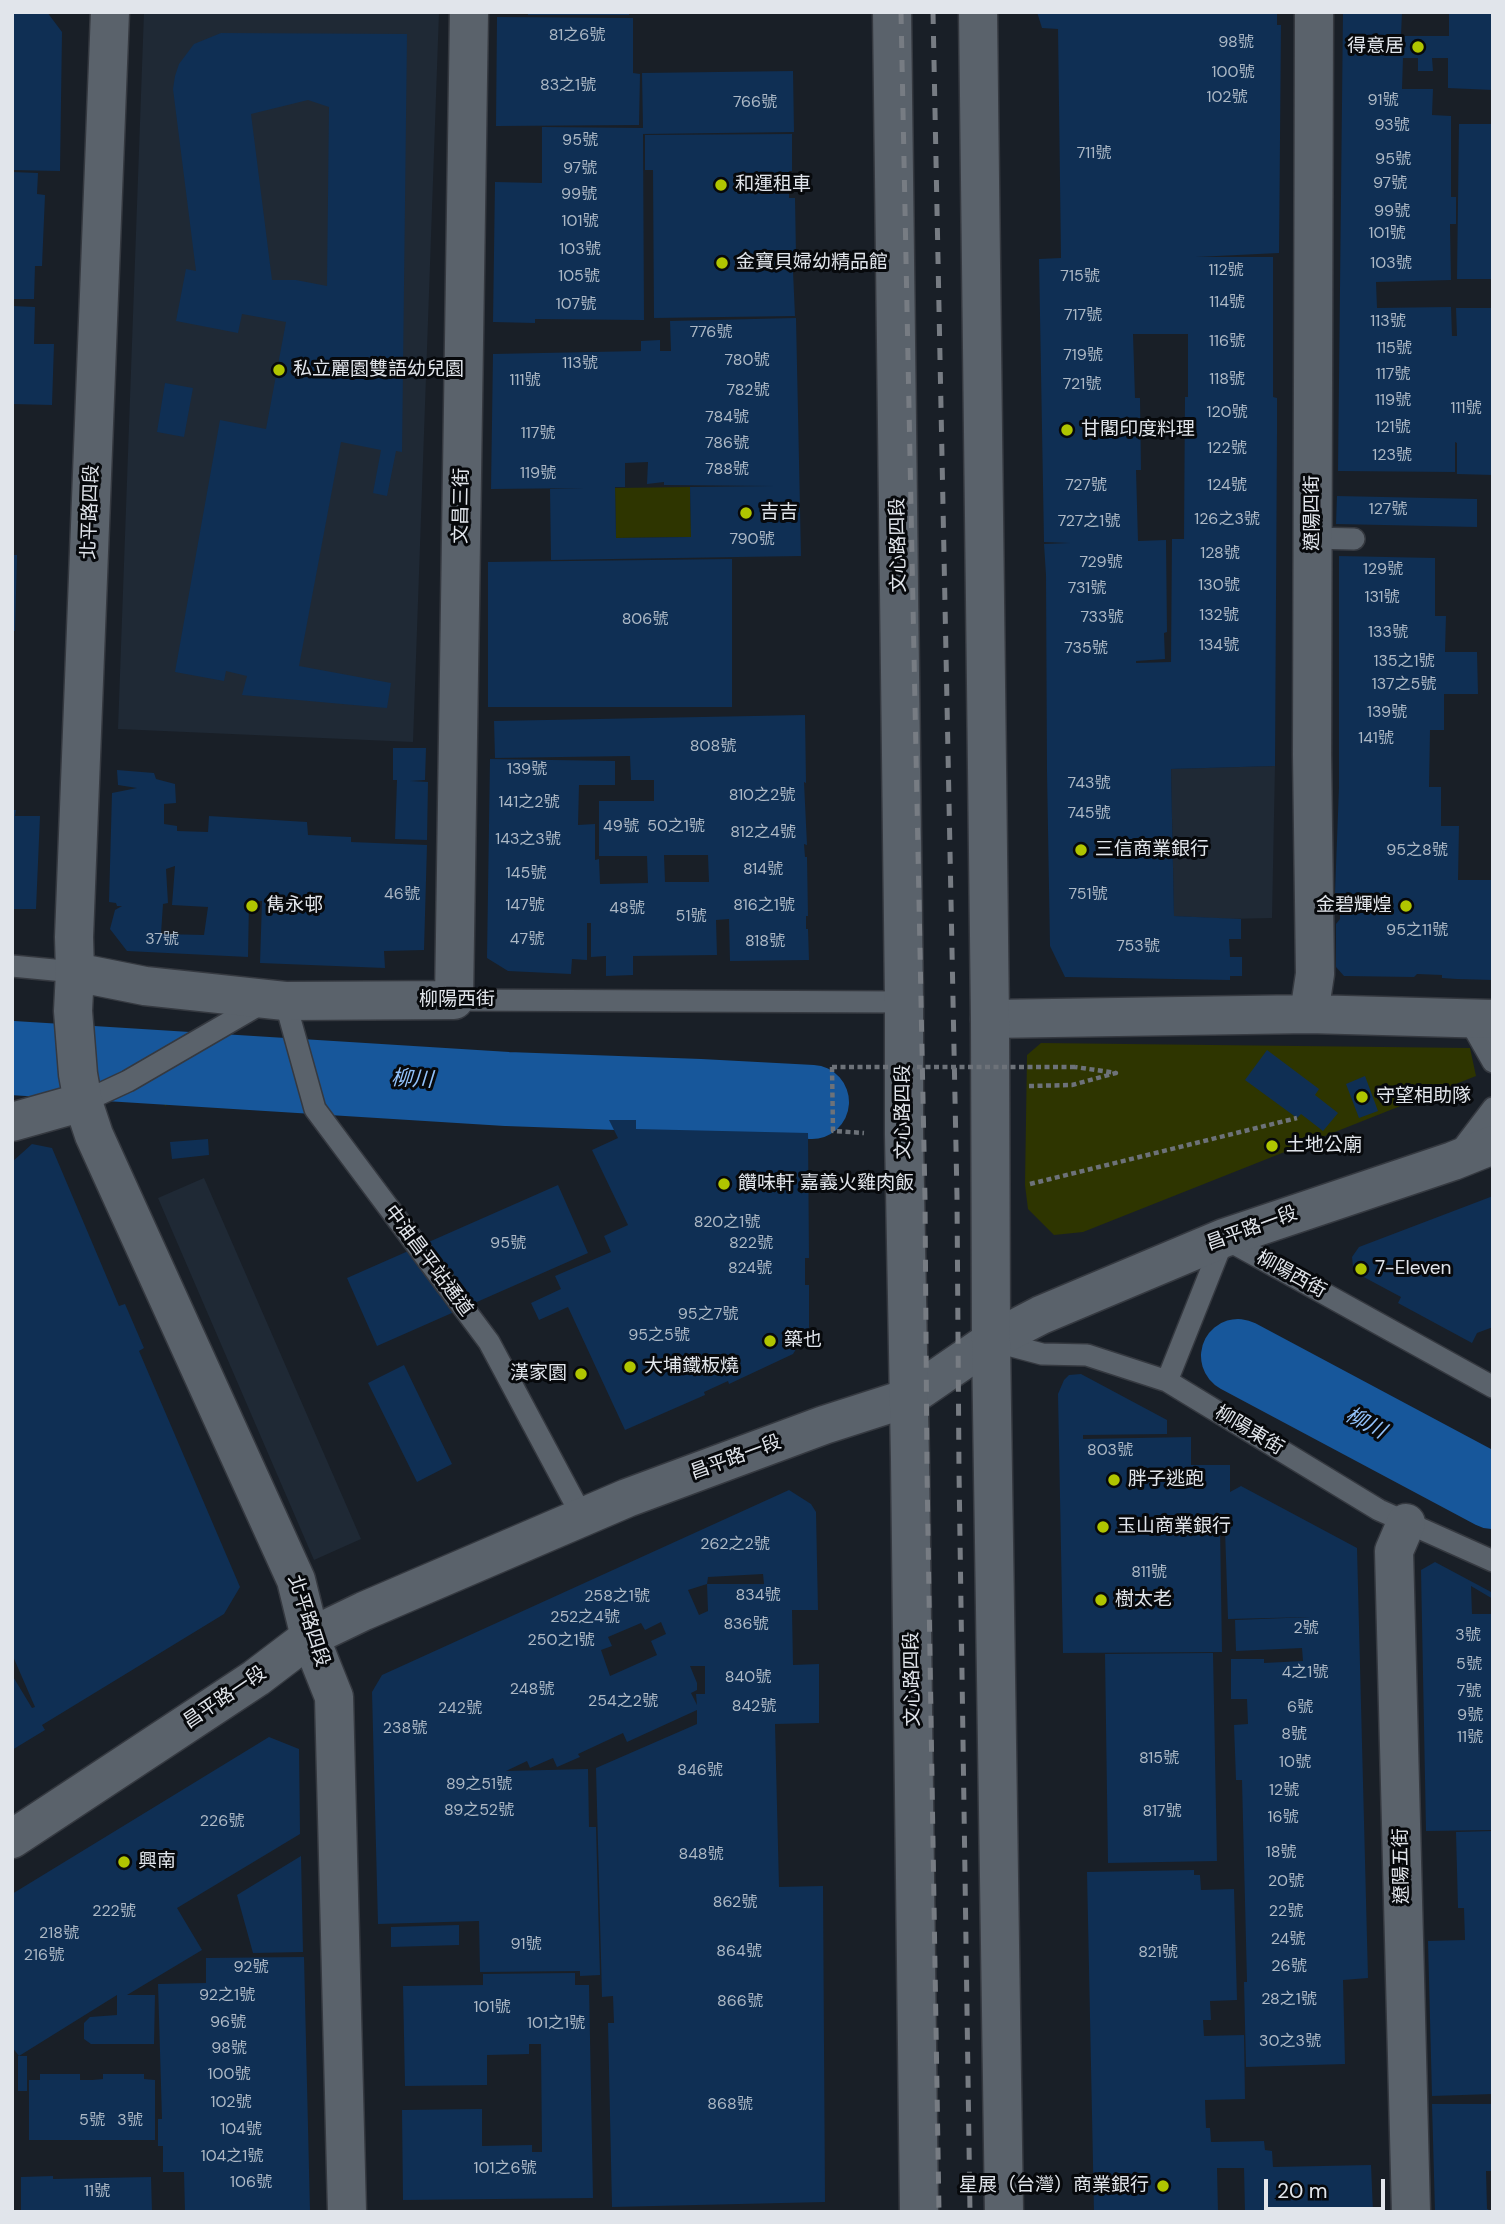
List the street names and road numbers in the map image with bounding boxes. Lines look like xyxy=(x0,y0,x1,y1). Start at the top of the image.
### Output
street label: 北平路四段 xyxy=(78,464,104,560)
street label: 文昌三街 xyxy=(450,468,474,544)
street label: 遼陽四街 xyxy=(1302,475,1324,551)
street label: 文心路四段 xyxy=(887,497,911,593)
street label: 柳陽西街 xyxy=(419,989,495,1011)
street label: 文心路四段 xyxy=(893,1065,915,1159)
street label: 中油昌平站通道 xyxy=(379,1201,477,1321)
street label: 昌平路一段 xyxy=(1203,1202,1301,1256)
street label: 柳陽西街 xyxy=(1252,1247,1330,1303)
street label: 柳陽東街 xyxy=(1211,1402,1287,1460)
street label: 昌平路一段 xyxy=(687,1431,785,1485)
street label: 北平路四段 xyxy=(282,1572,334,1670)
street label: 文心路四段 xyxy=(901,1631,925,1727)
street label: 昌平路一段 xyxy=(179,1662,271,1734)
street label: 遼陽五街 xyxy=(1390,1828,1414,1904)

